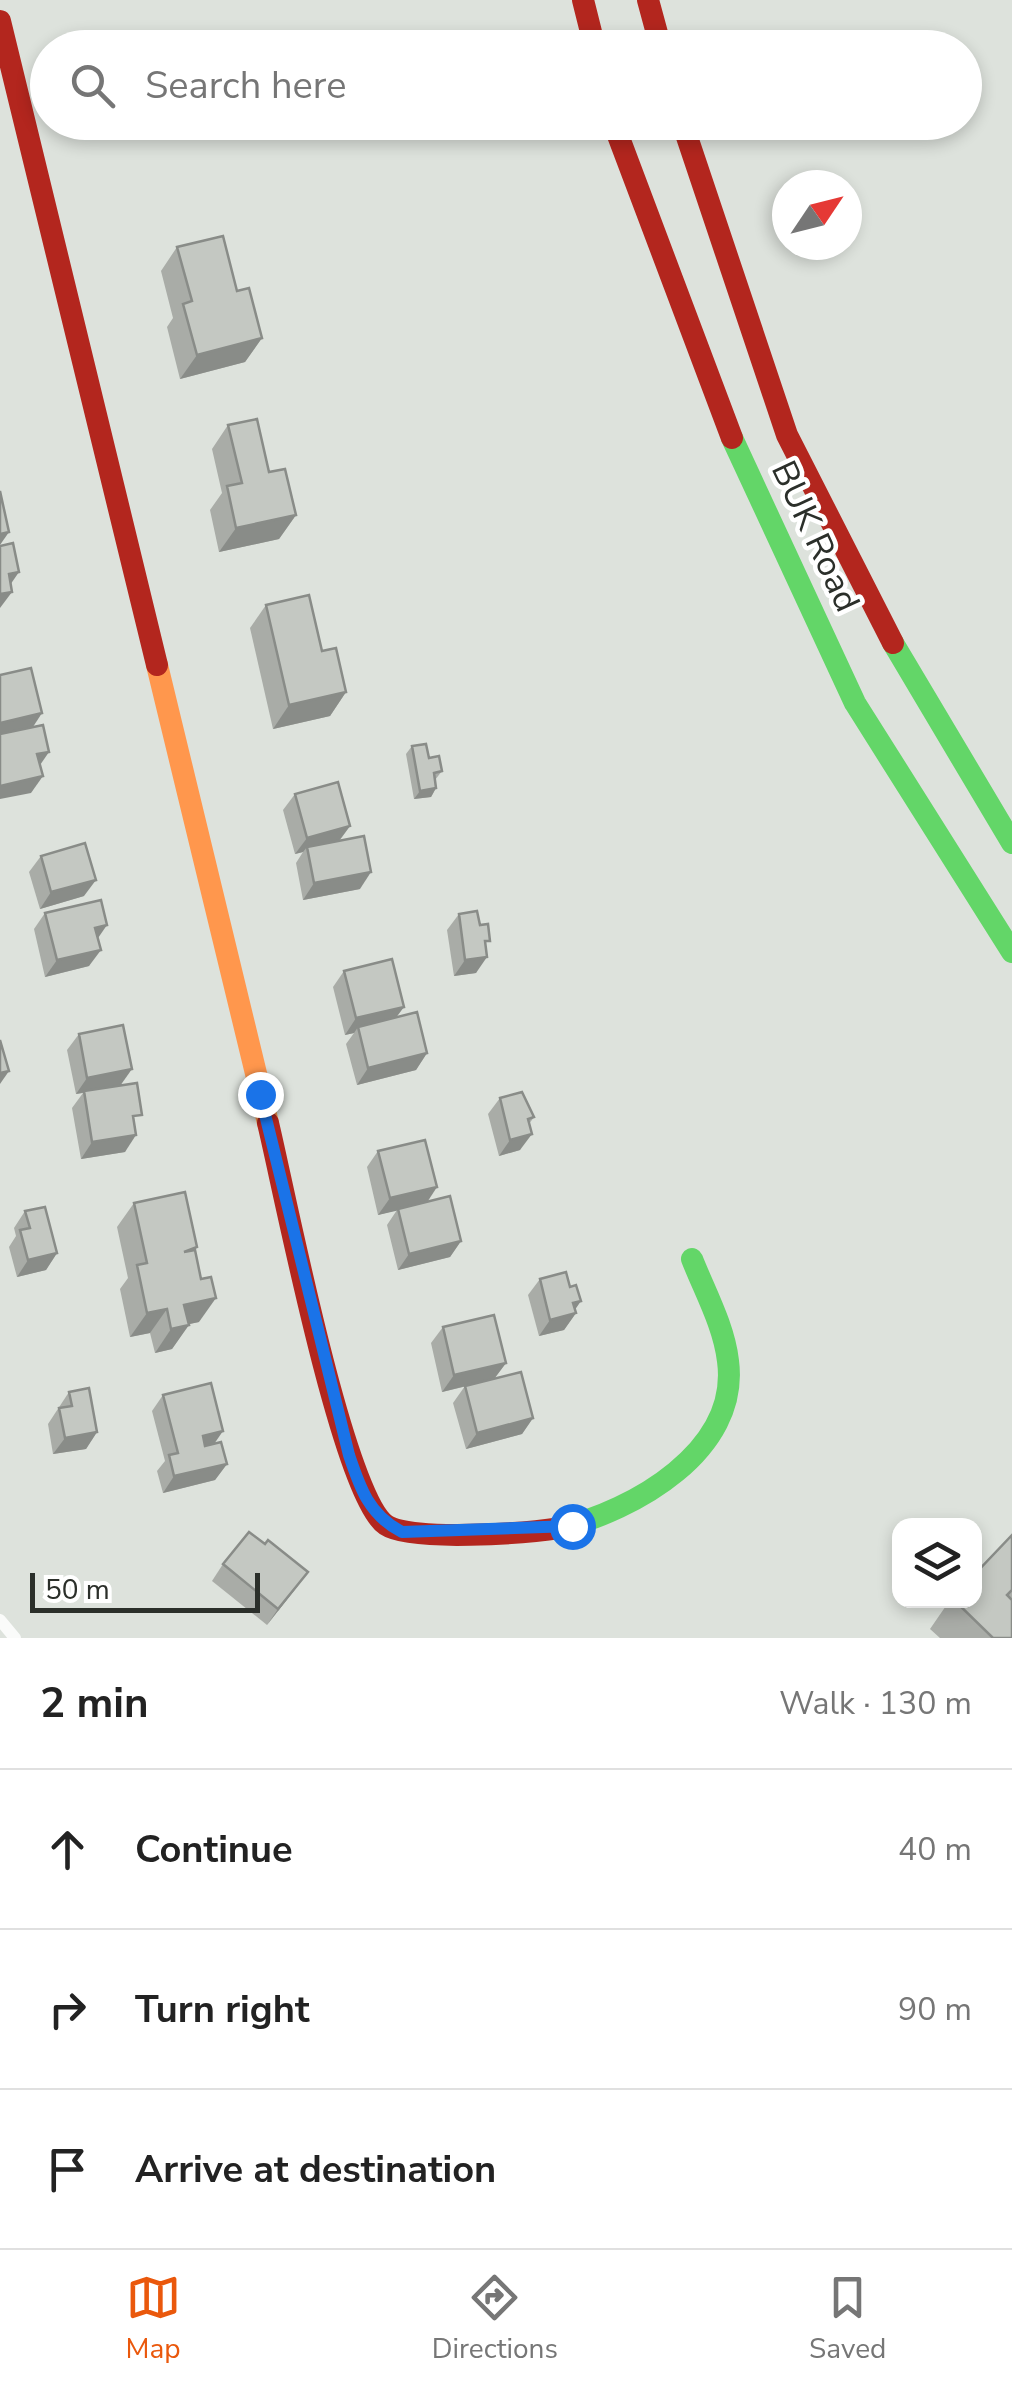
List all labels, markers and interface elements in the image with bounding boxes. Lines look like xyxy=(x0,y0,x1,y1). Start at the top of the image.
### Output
search box xyxy=(30,30,982,140)
icon: search xyxy=(65,58,120,113)
text: Search here xyxy=(145,60,346,111)
north arrow xyxy=(772,170,862,260)
street label: BUK Road xyxy=(760,453,871,619)
route end xyxy=(238,1072,284,1118)
route start xyxy=(550,1504,596,1550)
map controls xyxy=(892,1518,982,1608)
button: layers xyxy=(892,1518,982,1608)
scale bar xyxy=(30,1568,260,1612)
text: 50 m xyxy=(45,1571,110,1609)
text: 2 min xyxy=(40,1675,149,1732)
text: Walk · 130 m xyxy=(779,1682,972,1725)
icon: ahead xyxy=(40,1822,95,1877)
text: Continue xyxy=(135,1824,293,1875)
text: 40 m xyxy=(898,1828,972,1871)
icon: right xyxy=(40,1982,95,2037)
text: Turn right xyxy=(135,1984,310,2035)
text: 90 m xyxy=(898,1988,972,2031)
icon: arrive xyxy=(40,2142,95,2197)
text: Arrive at destination xyxy=(135,2144,496,2195)
tab: Map xyxy=(126,2270,181,2368)
tab: Directions xyxy=(432,2270,558,2368)
tab: Saved xyxy=(809,2270,886,2368)

